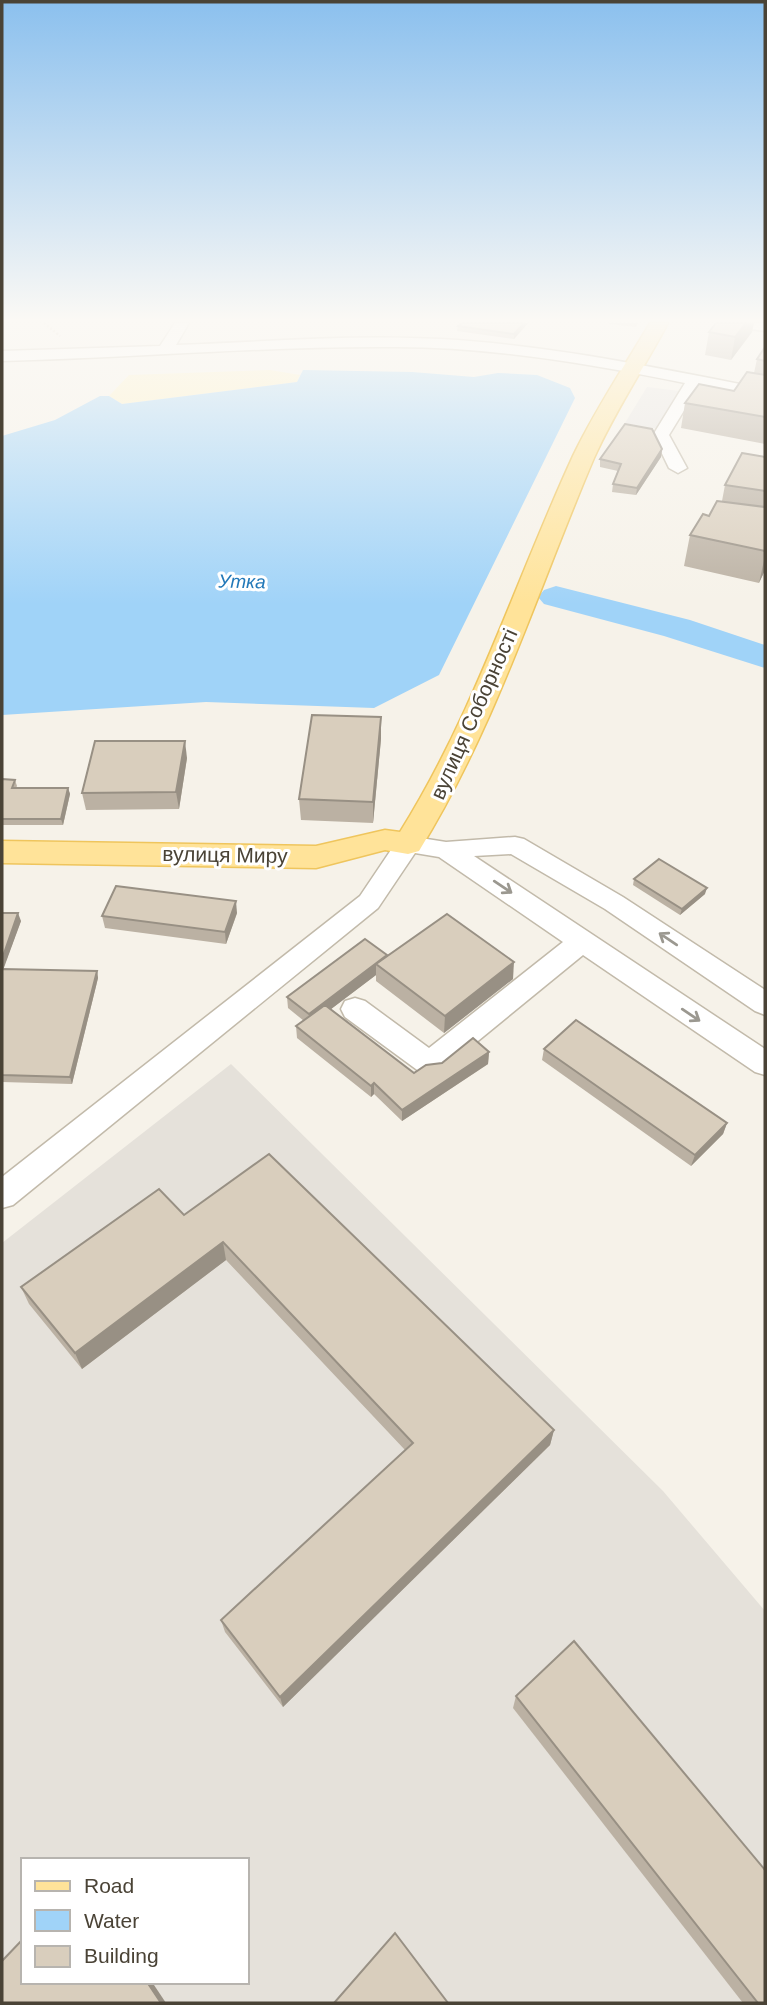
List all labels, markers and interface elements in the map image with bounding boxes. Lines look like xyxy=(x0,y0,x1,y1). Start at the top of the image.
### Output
water label: Утка xyxy=(217,571,266,592)
street label: вулиця Соборності xyxy=(426,625,522,803)
street label: вулиця Миру xyxy=(162,842,288,867)
one-way arrow xyxy=(493,880,512,894)
one-way arrow xyxy=(658,932,678,946)
one-way arrow xyxy=(681,1008,701,1022)
legend xyxy=(21,1858,248,1984)
text: Road xyxy=(84,1874,134,1897)
text: Water xyxy=(84,1909,139,1932)
text: Building xyxy=(84,1944,159,1967)

